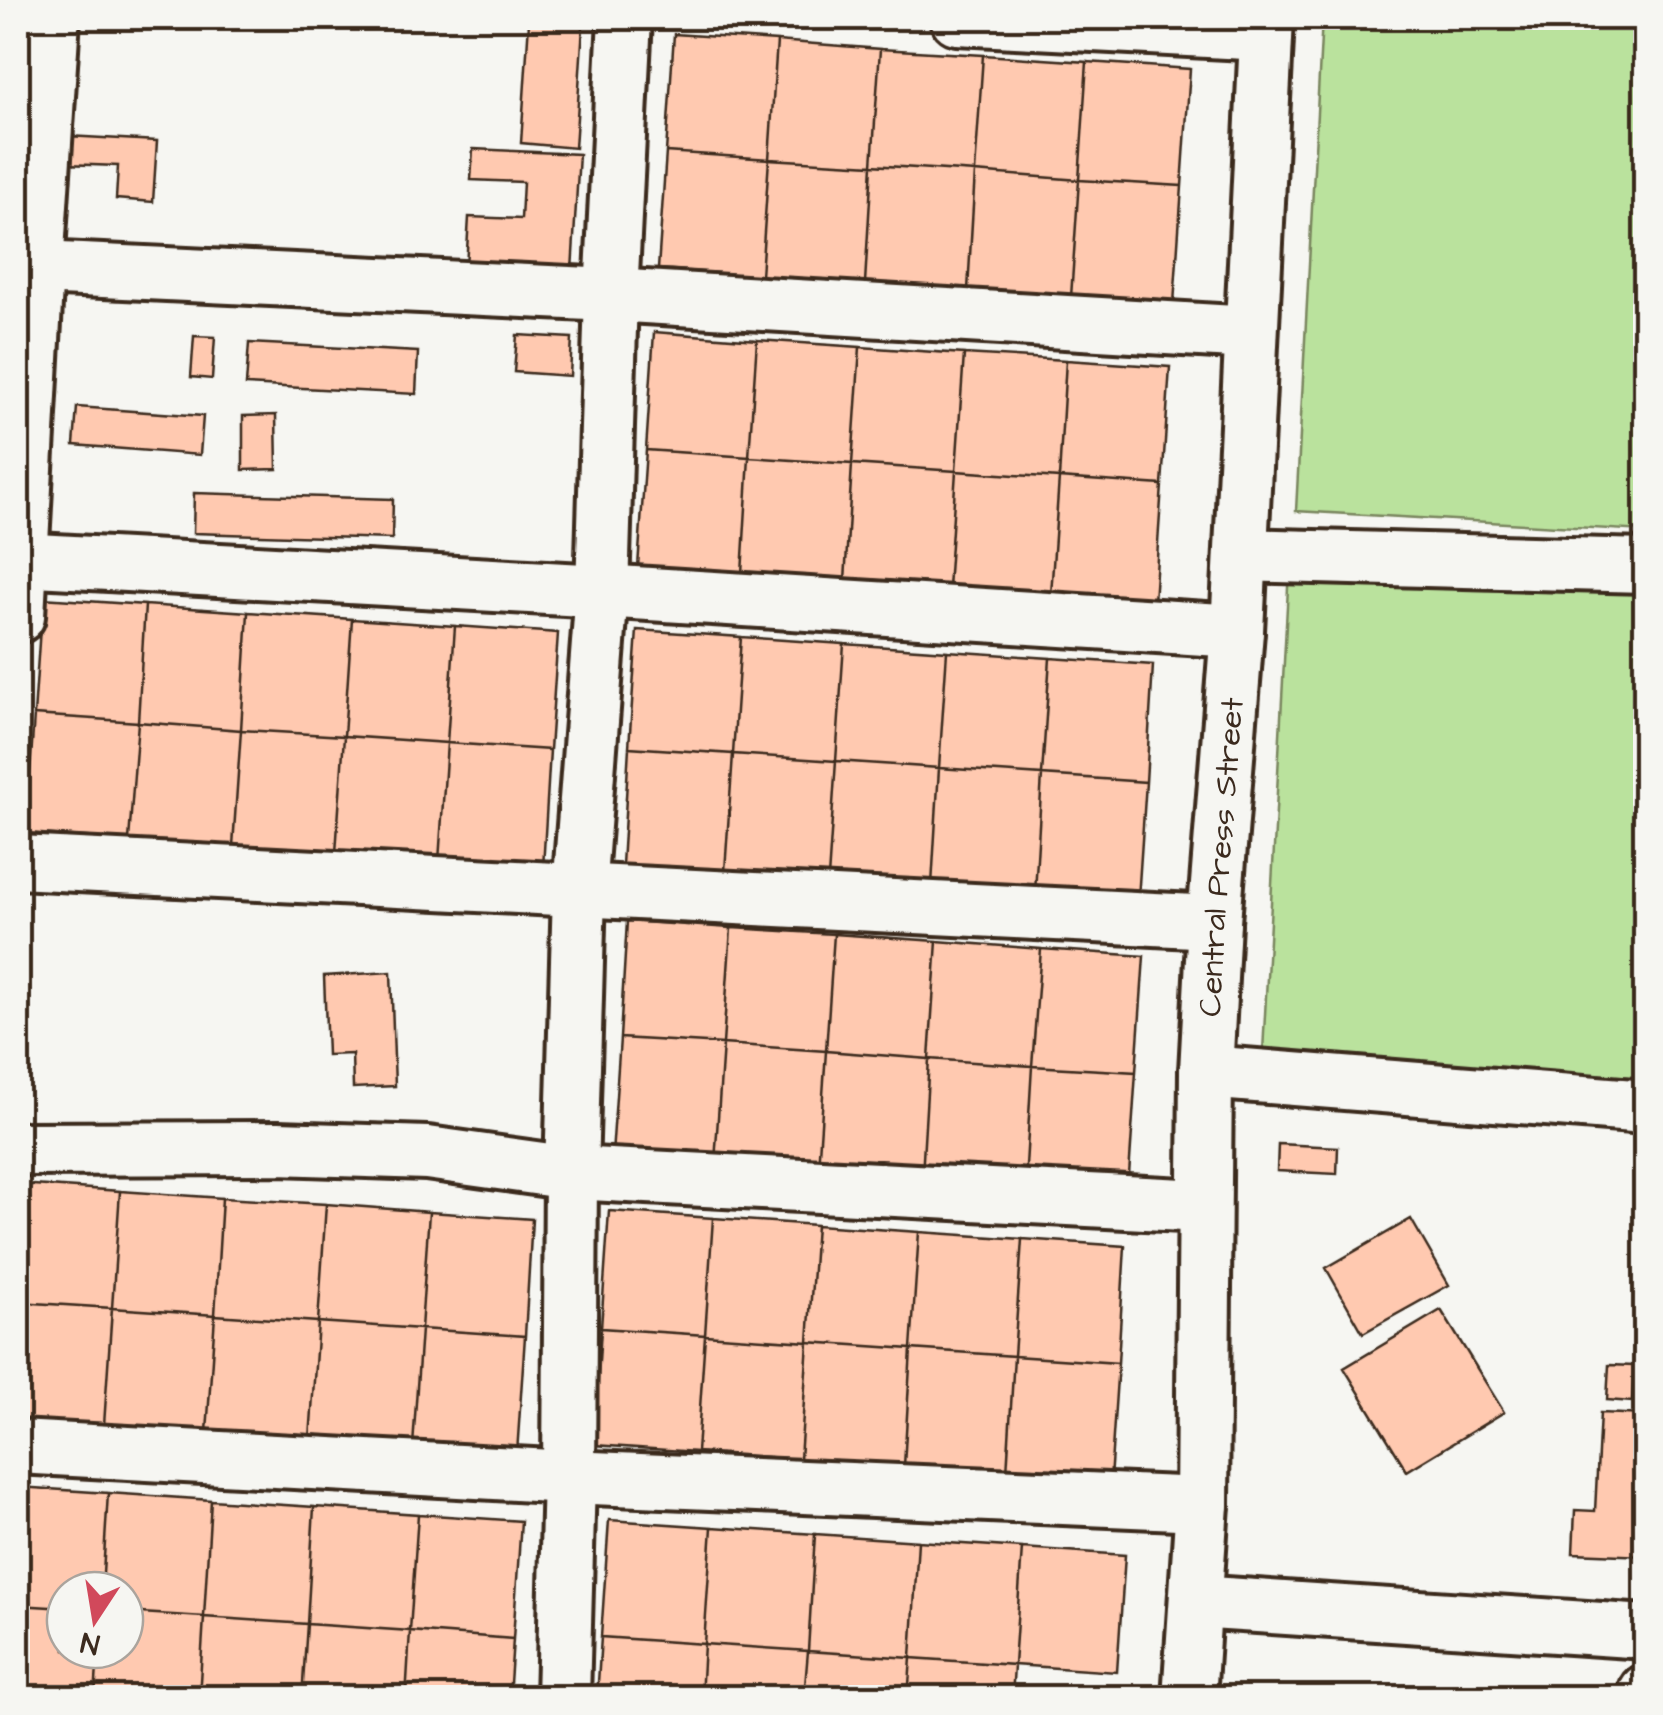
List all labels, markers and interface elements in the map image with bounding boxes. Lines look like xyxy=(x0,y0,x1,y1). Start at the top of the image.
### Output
street label: Central Press Street xyxy=(1188,696,1256,1018)
north arrow xyxy=(45,1570,145,1670)
text: N xyxy=(77,1622,103,1664)

